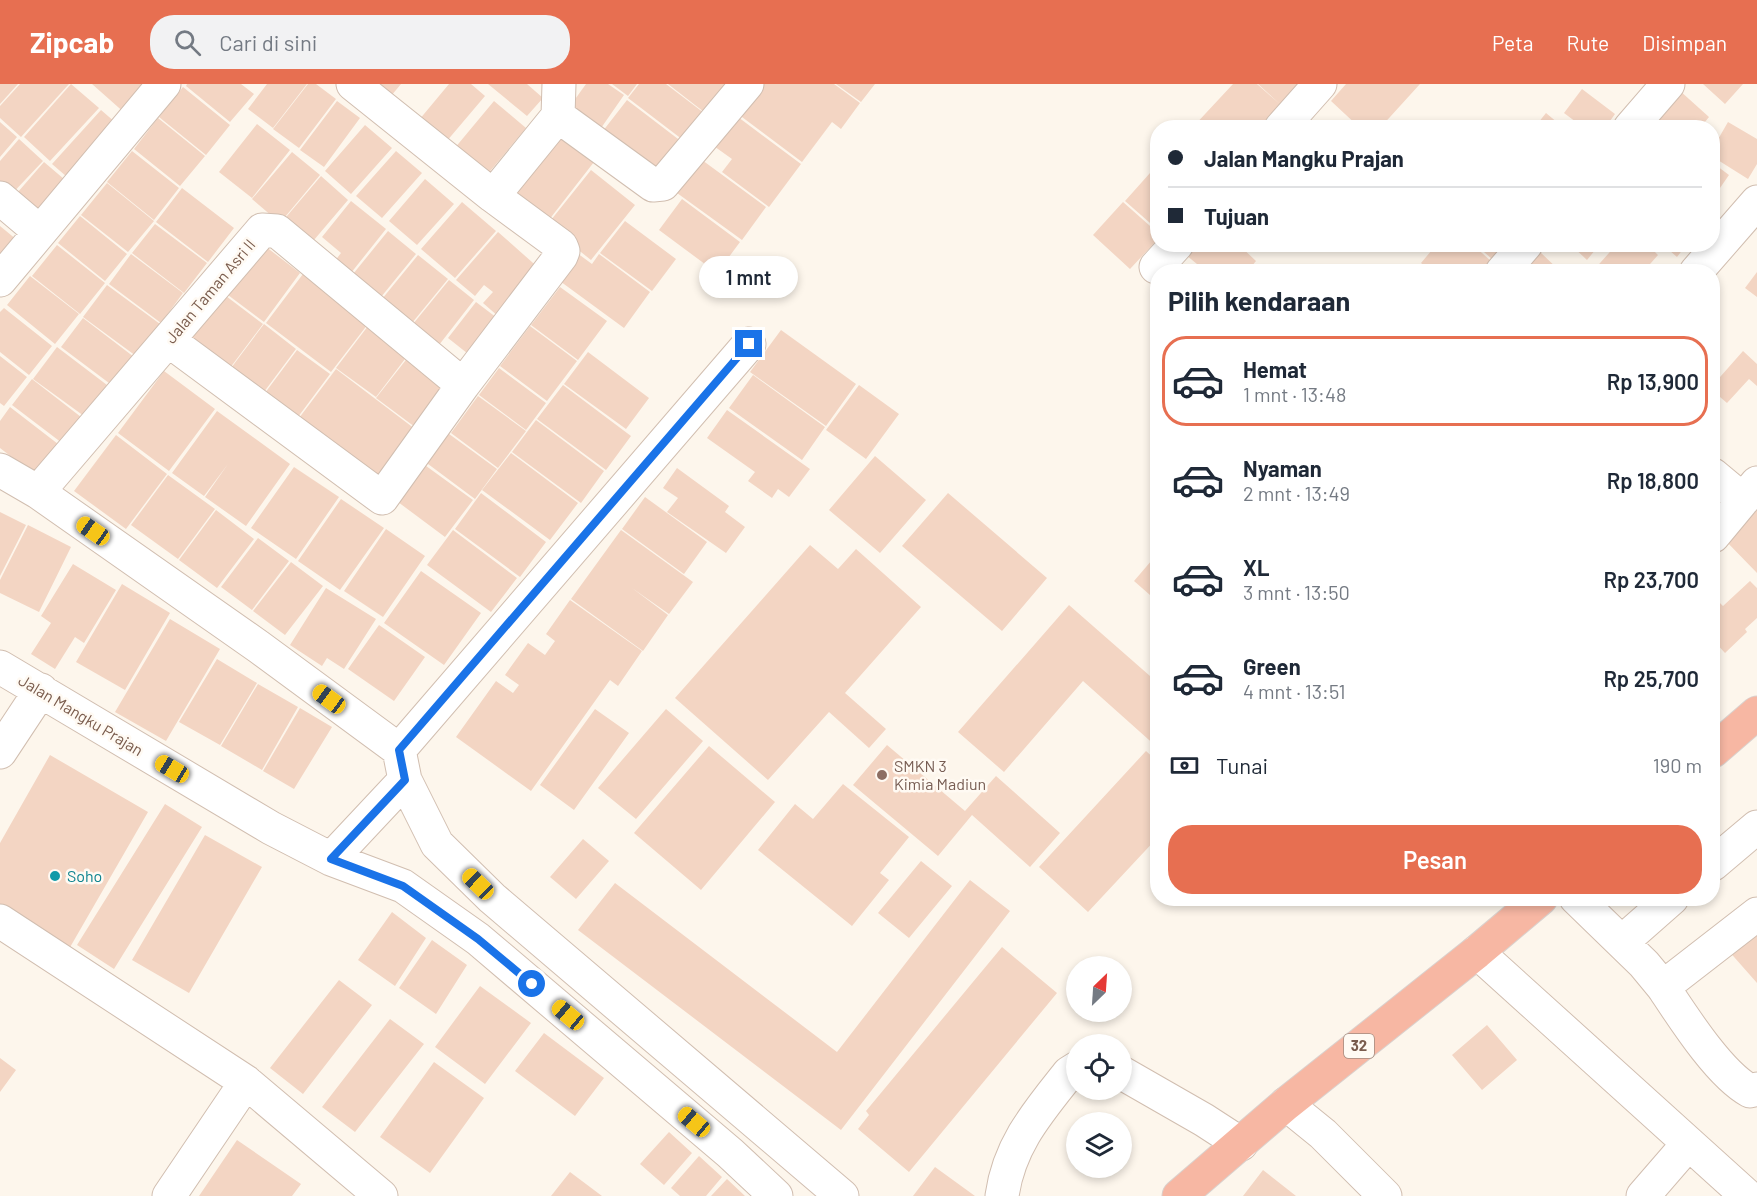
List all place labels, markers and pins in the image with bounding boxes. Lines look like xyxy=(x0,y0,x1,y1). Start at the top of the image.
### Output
place label: SMKN 3 Kimia Madiun xyxy=(894,756,986,793)
marker: SMKN 3 Kimia Madiun xyxy=(875,768,889,782)
place label: Soho xyxy=(67,866,102,885)
marker: Soho xyxy=(48,869,62,883)

